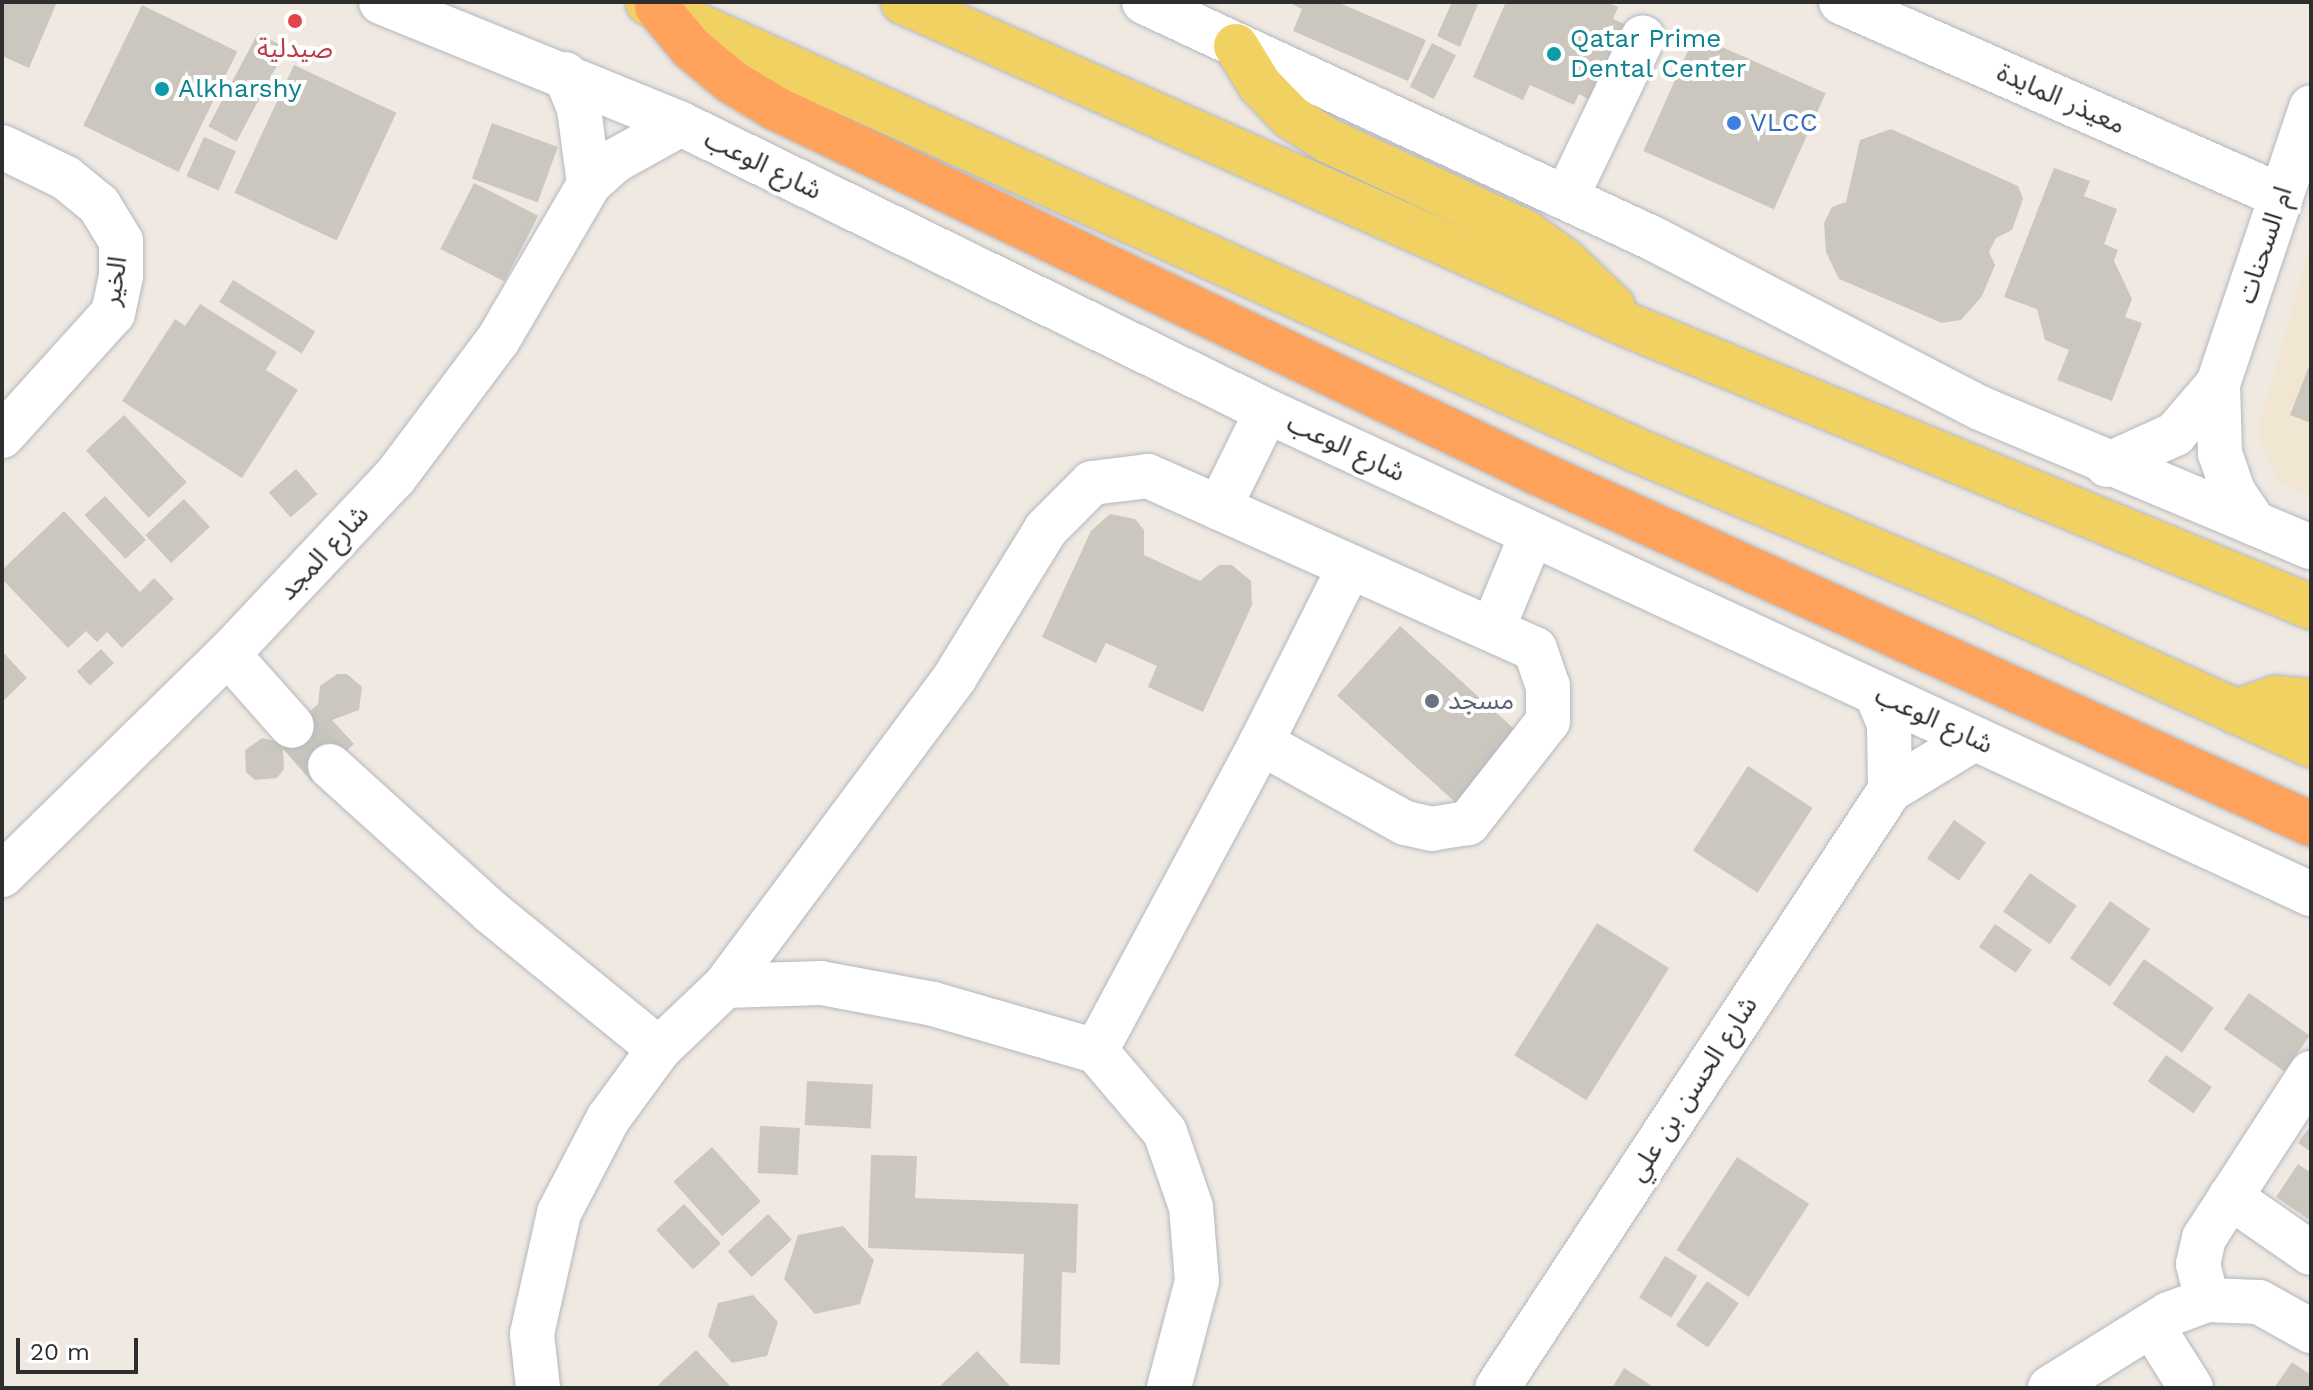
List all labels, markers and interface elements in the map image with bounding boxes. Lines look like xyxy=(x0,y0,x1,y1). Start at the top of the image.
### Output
marker: صيدلية xyxy=(286,12,304,30)
place label: Qatar Prime Dental Center xyxy=(1570,23,1747,84)
place label: صيدلية xyxy=(257,33,333,65)
marker: Qatar Prime Dental Center xyxy=(1545,45,1563,63)
street label: معيذر المايدة xyxy=(1992,57,2130,141)
place label: Alkharshy xyxy=(178,73,302,105)
marker: Alkharshy xyxy=(153,80,171,98)
place label: VLCC xyxy=(1750,107,1817,139)
marker: VLCC xyxy=(1725,114,1743,132)
street label: شارع الوعب xyxy=(699,123,827,207)
street label: ام السحنات xyxy=(2230,182,2300,308)
street label: الخير xyxy=(96,254,134,308)
street label: شارع الوعب xyxy=(1282,407,1410,489)
street label: شارع المجد xyxy=(272,499,376,607)
street label: شارع الوعب xyxy=(1870,679,1998,761)
place label: مسجد xyxy=(1448,685,1514,717)
marker: مسجد xyxy=(1423,692,1441,710)
street label: شارع الحسن بن علي xyxy=(1622,991,1764,1187)
scale bar xyxy=(20,1322,142,1372)
text: 20 m xyxy=(30,1338,90,1366)

